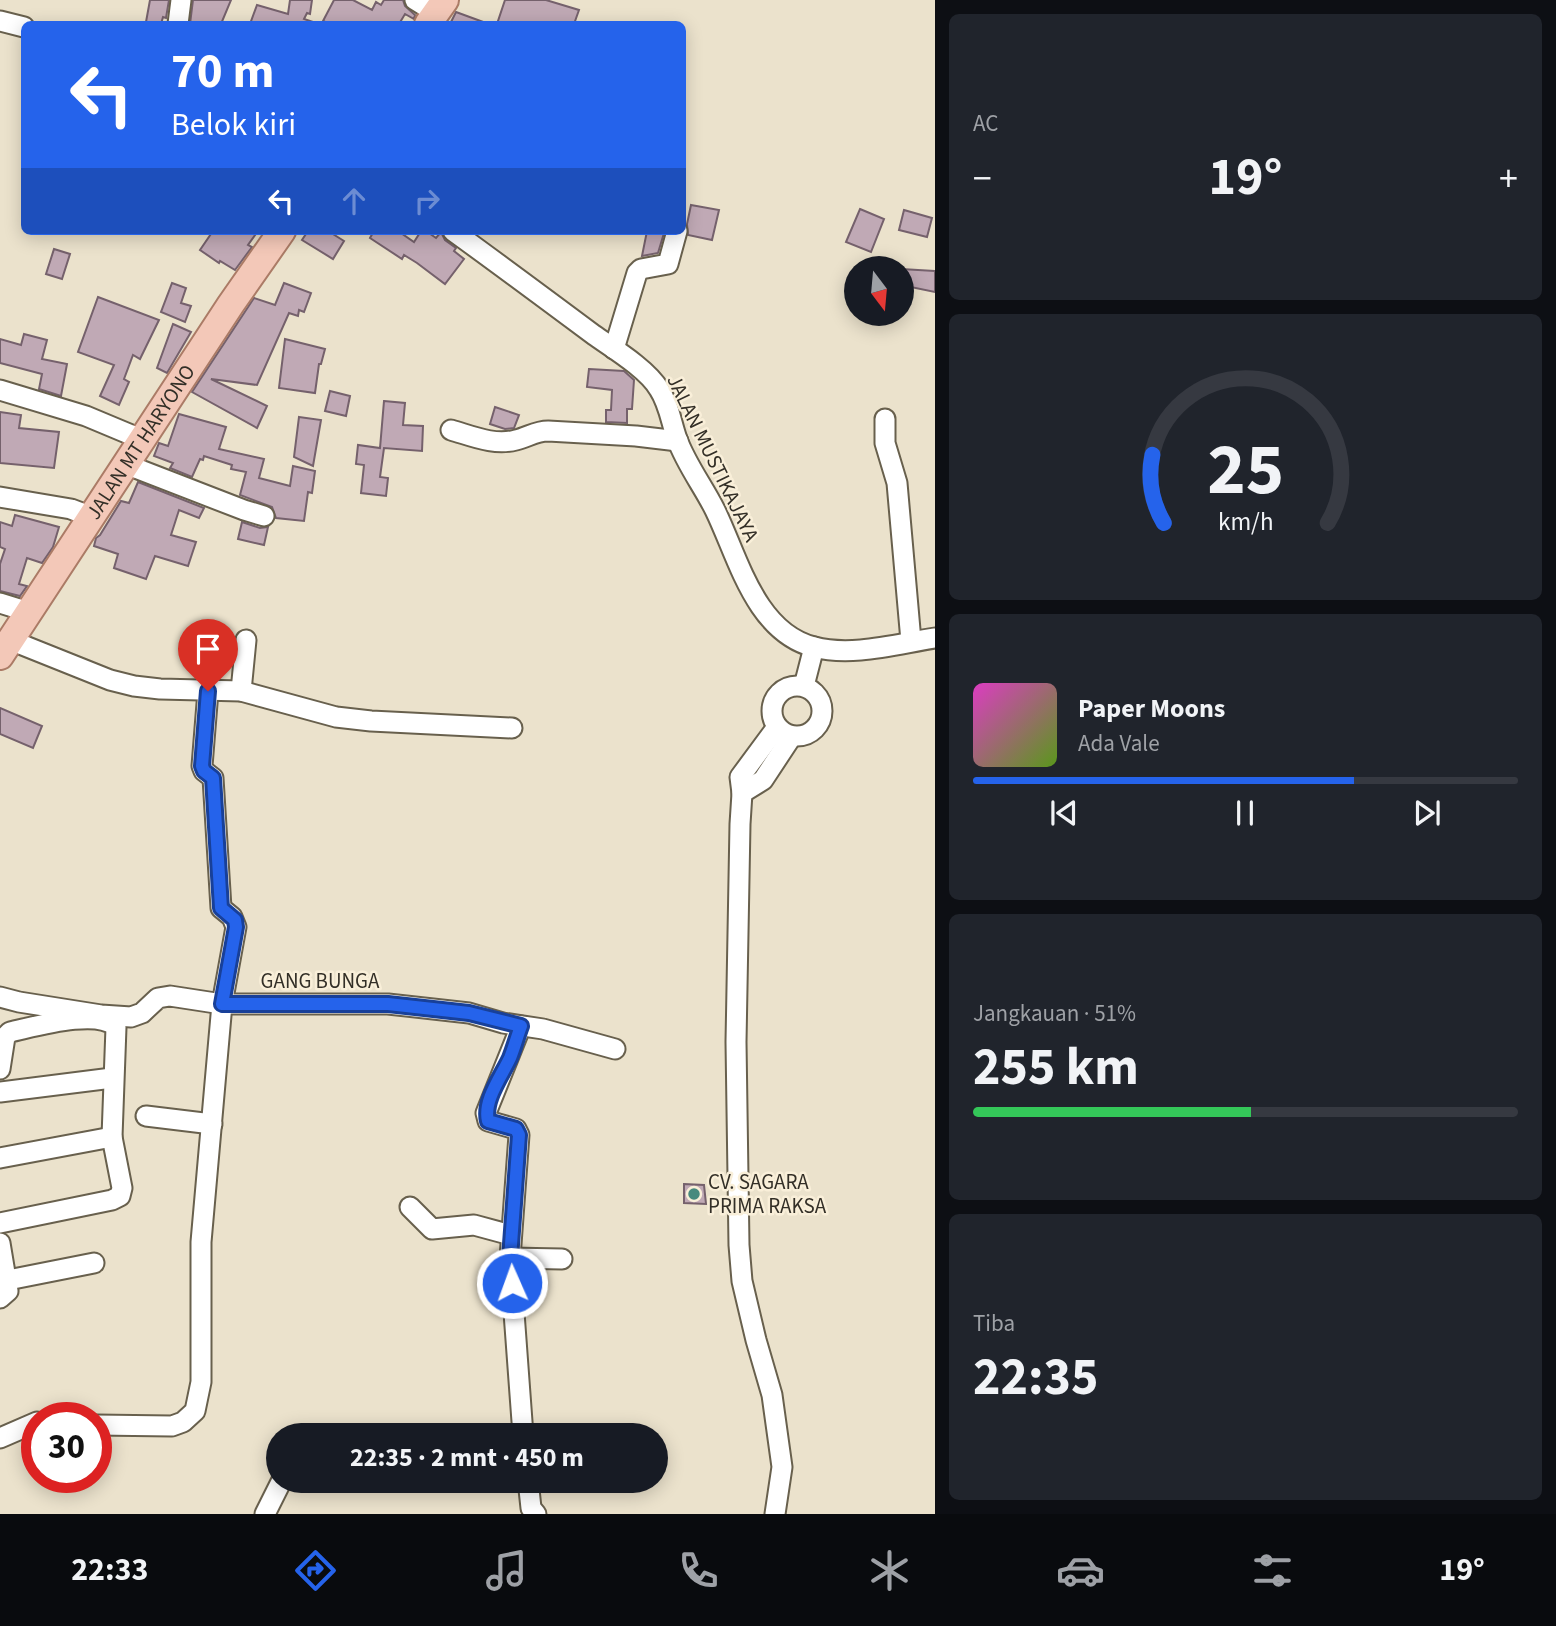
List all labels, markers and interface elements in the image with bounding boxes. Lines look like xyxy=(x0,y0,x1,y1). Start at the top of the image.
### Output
text: 70 m xyxy=(171,37,275,107)
icon: left xyxy=(56,49,147,140)
text: Belok kiri xyxy=(171,102,296,148)
text: AC xyxy=(973,107,998,140)
text: 19° xyxy=(1209,141,1282,215)
text: − xyxy=(973,152,992,206)
text: + xyxy=(1499,152,1518,206)
icon: left xyxy=(262,182,300,220)
icon: ahead xyxy=(335,182,373,220)
icon: right xyxy=(408,182,446,220)
north arrow xyxy=(844,256,914,326)
map controls xyxy=(844,256,914,326)
street label: JALAN MT HARYONO xyxy=(79,359,202,525)
street label: JALAN MUSTIKAJAYA xyxy=(659,369,767,547)
text: 25 xyxy=(1207,418,1284,522)
text: km/h xyxy=(1218,504,1273,540)
pin xyxy=(178,619,238,691)
icon: arrive xyxy=(189,630,227,668)
text: Paper Moons xyxy=(1078,690,1225,727)
text: Ada Vale xyxy=(1078,727,1160,760)
icon: previous xyxy=(1045,794,1083,832)
icon: pause xyxy=(1226,794,1264,832)
icon: next xyxy=(1408,794,1446,832)
street label: GANG BUNGA xyxy=(261,966,380,996)
text: Jangkauan · 51% xyxy=(973,997,1136,1030)
text: 255 km xyxy=(973,1031,1139,1105)
place label: CV. SAGARA PRIMA RAKSA xyxy=(708,1167,827,1221)
marker: CV. SAGARA PRIMA RAKSA xyxy=(686,1186,702,1202)
position arrow xyxy=(475,1246,549,1320)
text: Tiba xyxy=(973,1307,1015,1340)
text: 22:35 xyxy=(973,1341,1098,1415)
speed limit sign: 30 xyxy=(21,1402,112,1493)
text: 22:35 · 2 mnt · 450 m xyxy=(350,1439,584,1476)
icon: directions xyxy=(291,1546,340,1595)
icon: music xyxy=(482,1546,531,1595)
icon: phone xyxy=(674,1546,723,1595)
icon: climate xyxy=(865,1546,914,1595)
icon: car xyxy=(1056,1546,1105,1595)
icon: filters xyxy=(1248,1546,1297,1595)
text: 22:33 xyxy=(71,1547,148,1593)
text: 19° xyxy=(1439,1547,1485,1593)

